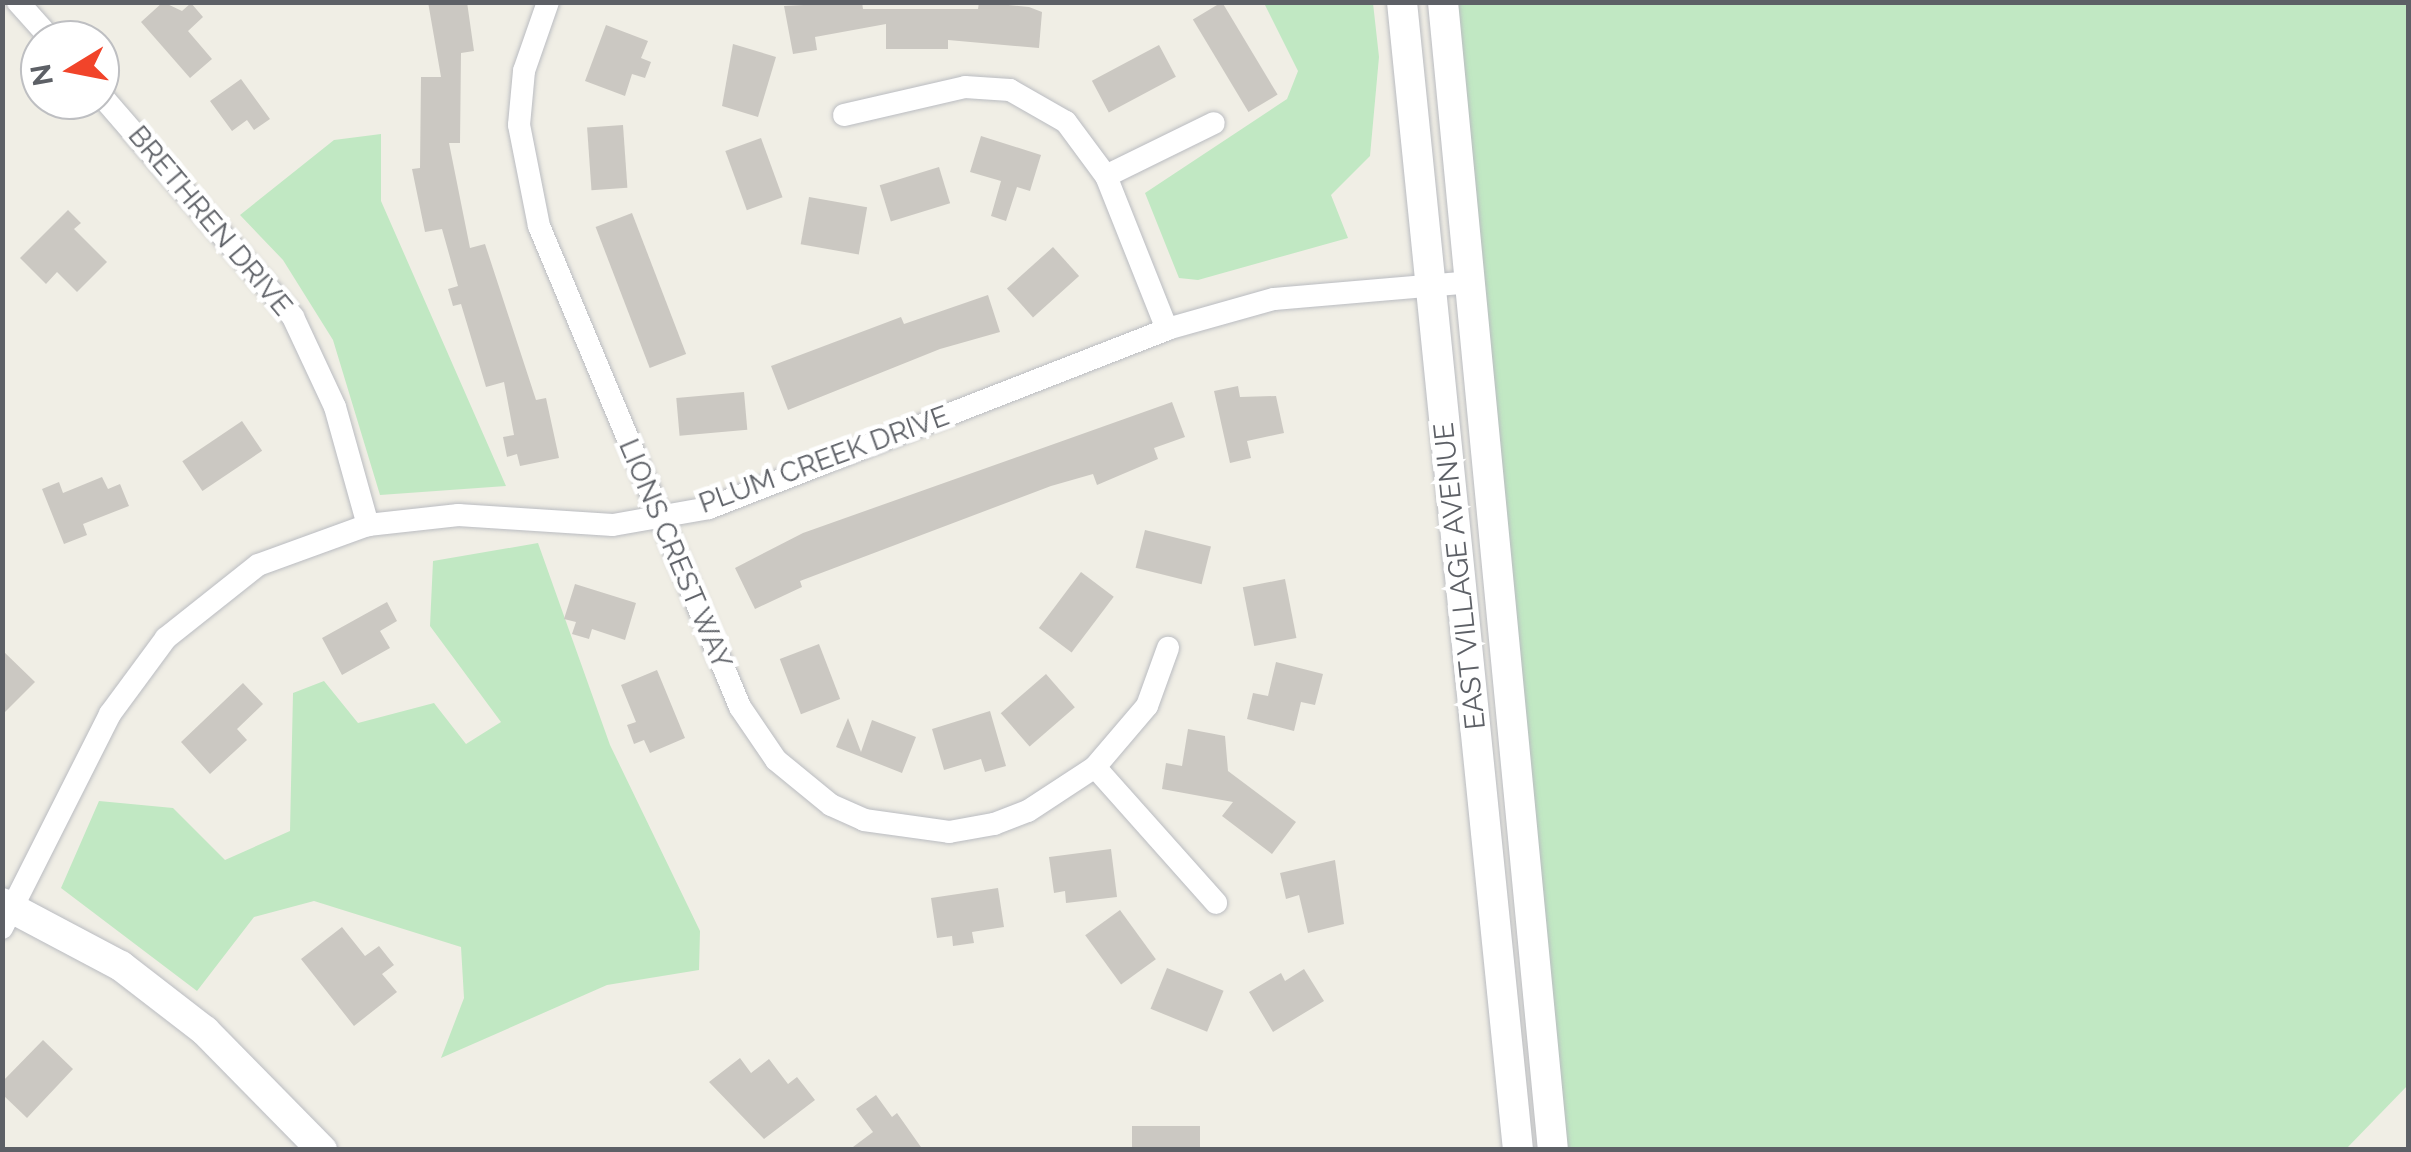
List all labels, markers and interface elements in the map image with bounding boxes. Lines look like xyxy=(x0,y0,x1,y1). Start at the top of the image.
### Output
north arrow xyxy=(20,20,120,120)
text: N xyxy=(24,62,60,88)
street label: BRETHREN DRIVE xyxy=(121,119,299,323)
street label: PLUM CREEK DRIVE xyxy=(694,399,954,521)
street label: EAST VILLAGE AVENUE xyxy=(1427,420,1493,732)
street label: LIONS CREST WAY xyxy=(611,433,739,675)

